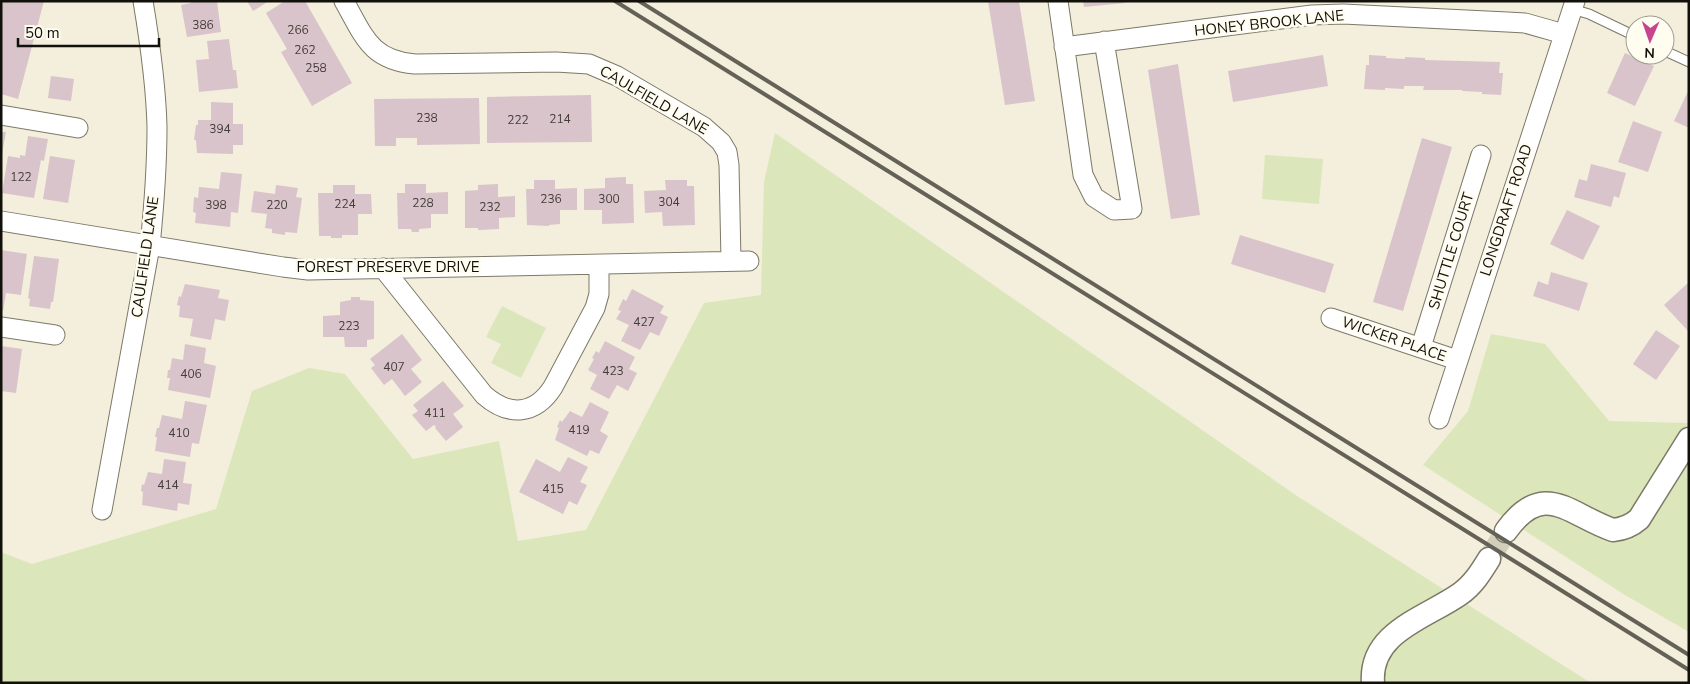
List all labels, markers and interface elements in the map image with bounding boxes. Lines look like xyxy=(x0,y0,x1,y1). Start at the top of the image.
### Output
street label: HONEY BROOK LANE xyxy=(1193,5,1345,41)
scale bar xyxy=(18,15,159,47)
north arrow xyxy=(1625,15,1675,65)
house number: 386 xyxy=(192,17,214,33)
house number: 266 xyxy=(287,22,309,38)
text: 50 m xyxy=(25,23,60,43)
house number: 262 xyxy=(294,42,316,58)
text: N xyxy=(1644,43,1655,62)
house number: 258 xyxy=(305,60,327,76)
street label: CAULFIELD LANE xyxy=(596,61,712,139)
house number: 238 xyxy=(416,110,438,126)
house number: 214 xyxy=(549,111,571,127)
house number: 222 xyxy=(507,112,529,128)
house number: 394 xyxy=(209,121,231,137)
street label: LONGDRAFT ROAD xyxy=(1475,142,1537,278)
house number: 122 xyxy=(10,169,32,185)
street label: SHUTTLE COURT xyxy=(1424,190,1478,312)
house number: 236 xyxy=(540,191,562,207)
house number: 300 xyxy=(598,191,620,207)
house number: 304 xyxy=(658,194,680,210)
street label: CAULFIELD LANE xyxy=(127,195,163,319)
house number: 228 xyxy=(412,195,434,211)
house number: 224 xyxy=(334,196,356,212)
house number: 398 xyxy=(205,197,227,213)
house number: 220 xyxy=(266,197,288,213)
house number: 232 xyxy=(479,199,501,215)
street label: FOREST PRESERVE DRIVE xyxy=(297,257,479,277)
street label: WICKER PLACE xyxy=(1339,312,1449,366)
house number: 427 xyxy=(633,314,655,330)
house number: 223 xyxy=(338,318,360,334)
house number: 407 xyxy=(383,359,405,375)
house number: 423 xyxy=(602,363,624,379)
house number: 406 xyxy=(180,366,202,382)
house number: 411 xyxy=(424,405,446,421)
house number: 419 xyxy=(568,422,590,438)
house number: 410 xyxy=(168,425,190,441)
house number: 414 xyxy=(157,477,179,493)
house number: 415 xyxy=(542,481,564,497)

